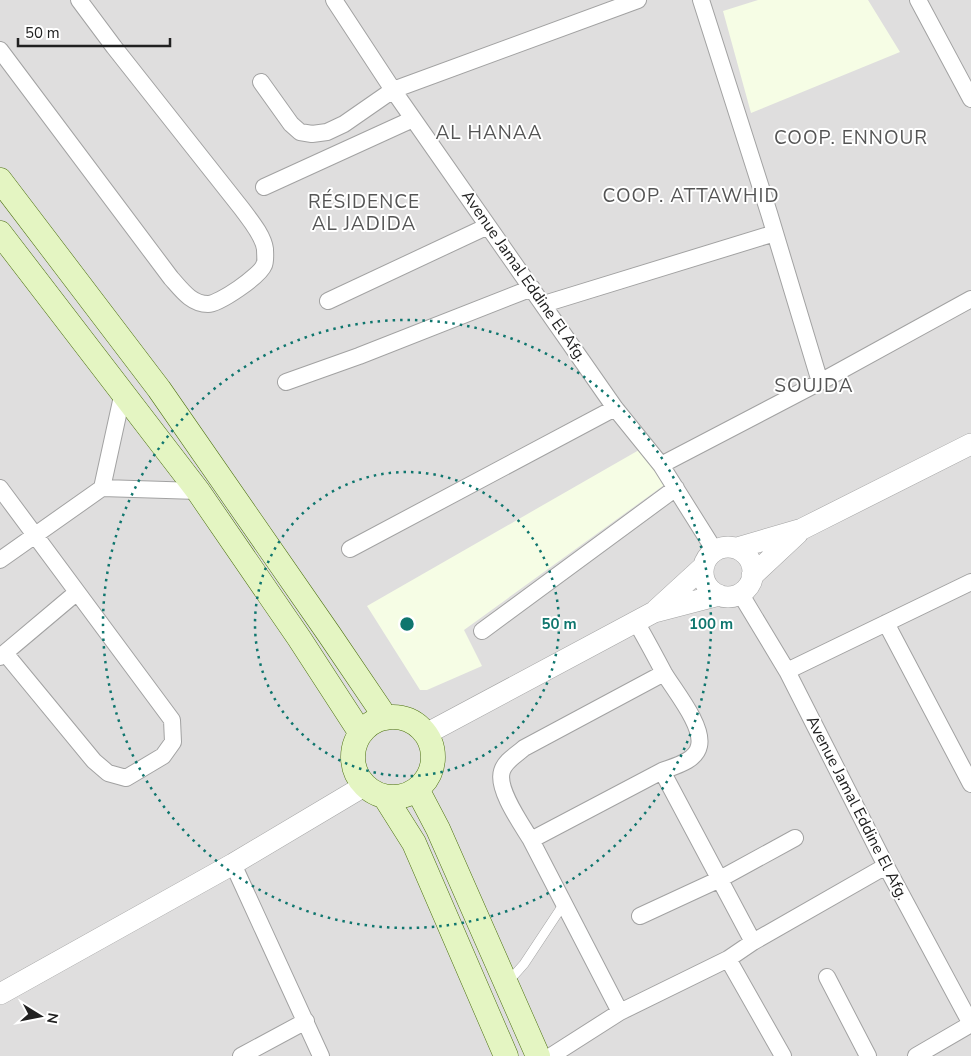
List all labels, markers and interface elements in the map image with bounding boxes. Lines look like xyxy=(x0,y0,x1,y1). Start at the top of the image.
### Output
scale bar xyxy=(18,15,170,47)
text: 50 m xyxy=(25,23,60,43)
district label: AL HANAA xyxy=(435,120,543,146)
district label: COOP. ENNOUR xyxy=(774,125,928,151)
district label: COOP. ATTAWHID xyxy=(603,183,779,209)
street label: Avenue Jamal Eddine El Afg. xyxy=(456,186,592,366)
district label: RÉSIDENCE AL JADIDA xyxy=(308,189,420,237)
district label: SOUJDA xyxy=(774,373,854,399)
text: 50 m xyxy=(541,614,577,634)
text: 100 m xyxy=(689,614,733,634)
centre of rings xyxy=(398,615,416,633)
street label: Avenue Jamal Eddine El Afg. xyxy=(801,712,913,904)
north arrow xyxy=(15,991,65,1041)
text: N xyxy=(42,1011,63,1025)

